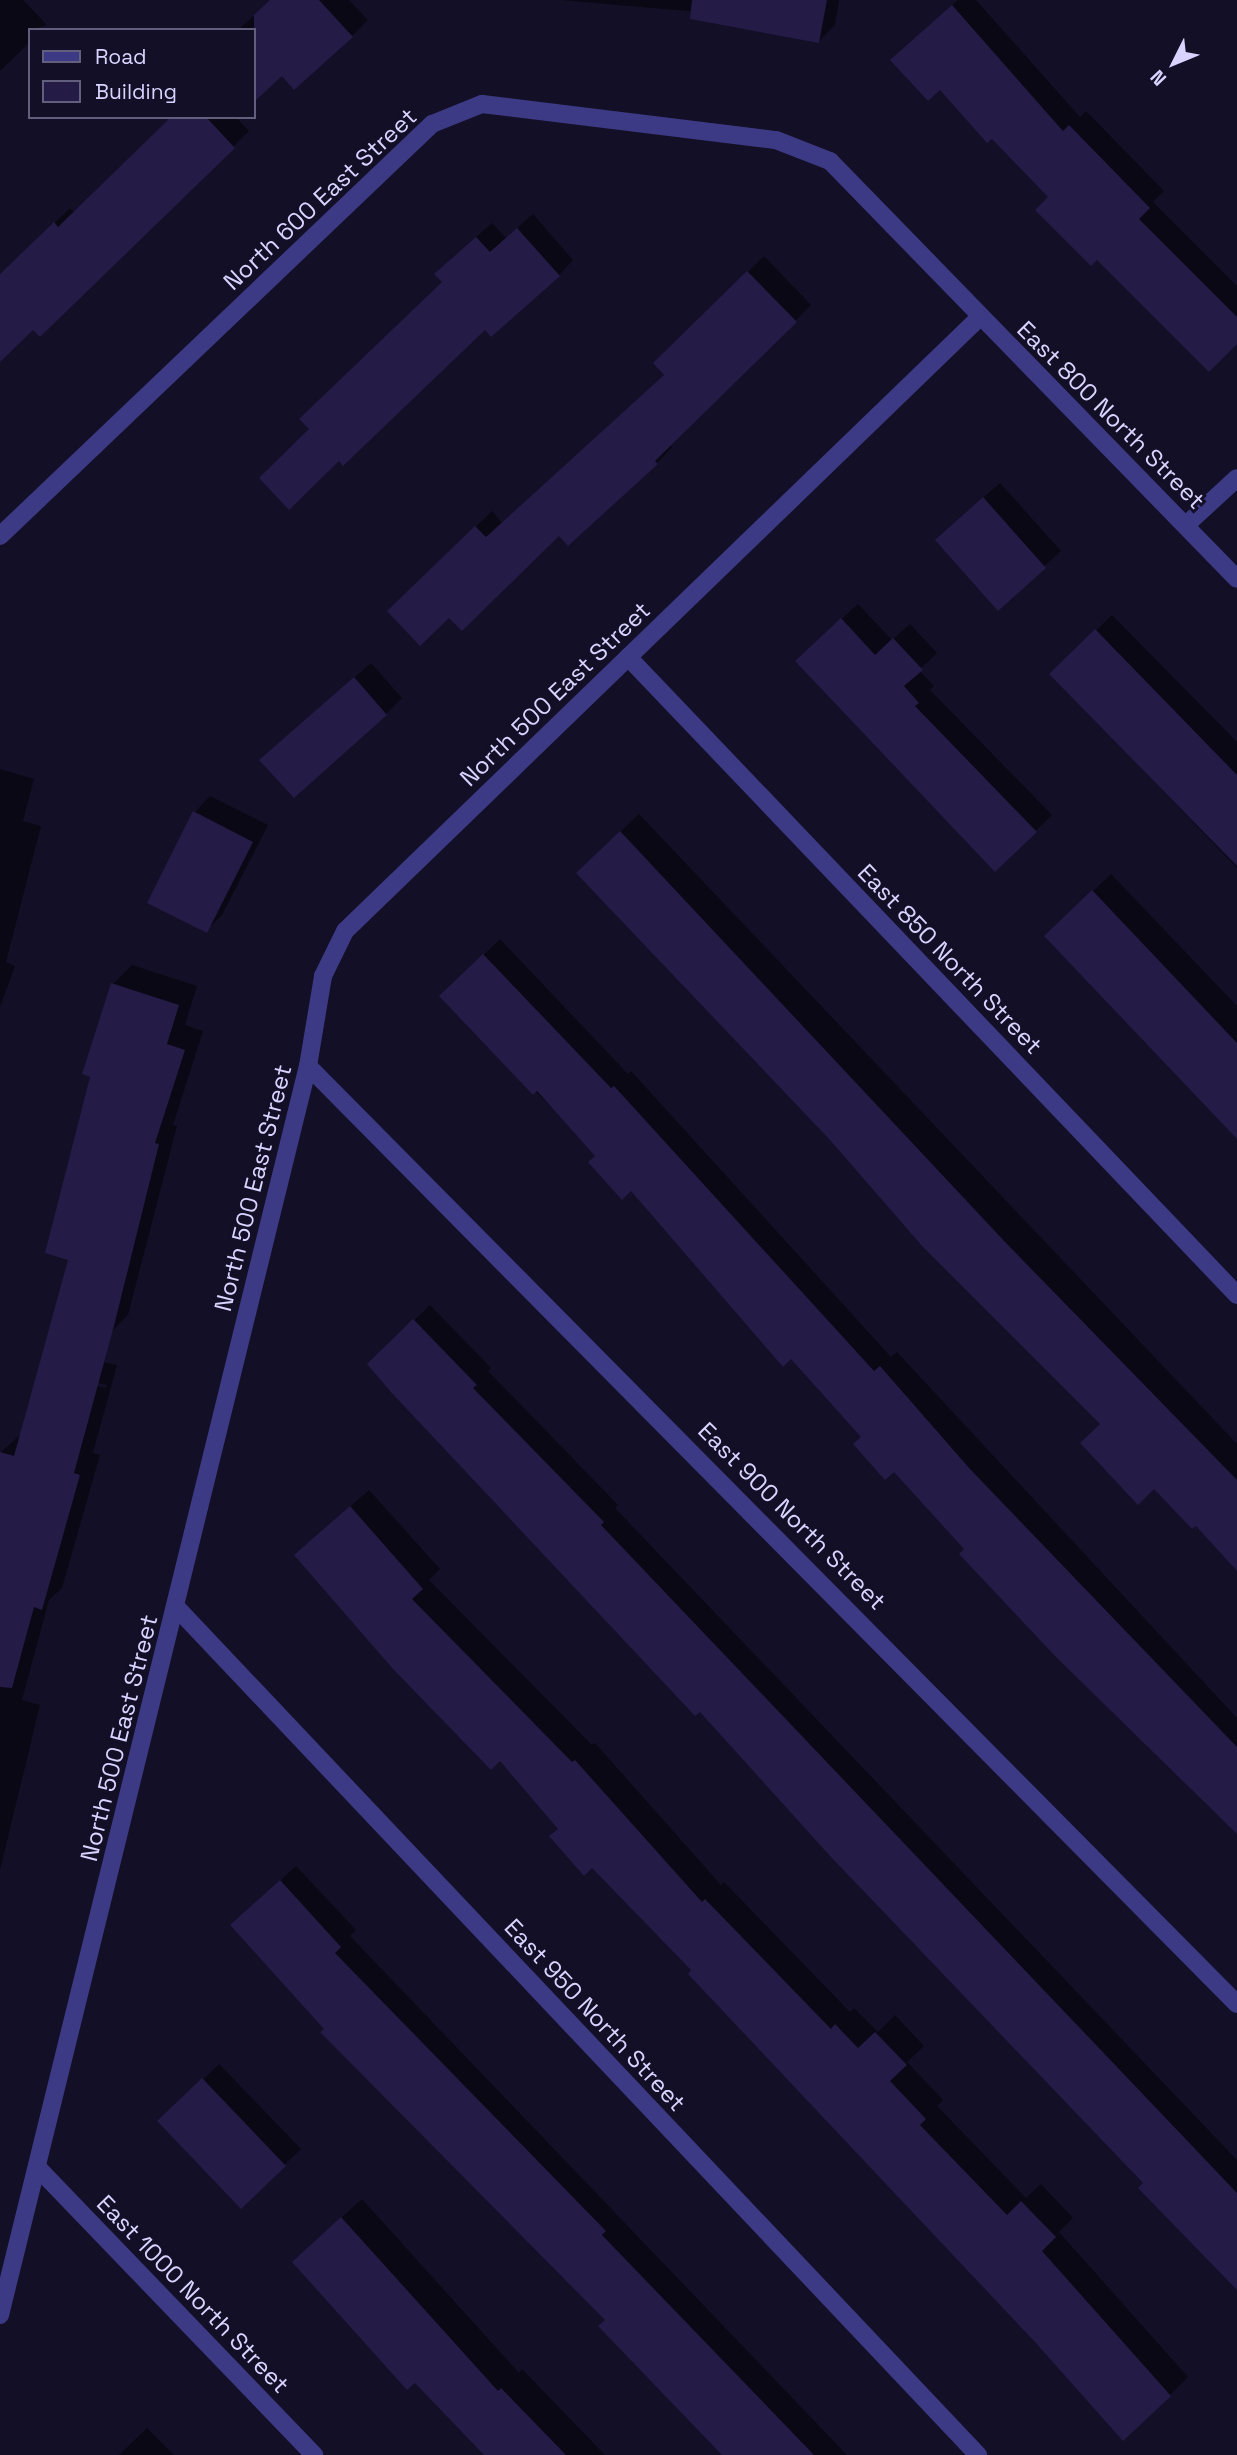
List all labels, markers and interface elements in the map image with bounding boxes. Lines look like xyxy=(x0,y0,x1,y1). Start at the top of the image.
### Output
legend xyxy=(28,28,256,119)
north arrow xyxy=(1139,28,1209,98)
text: Road xyxy=(95,43,147,70)
text: N xyxy=(1145,64,1172,91)
text: Building xyxy=(95,78,177,105)
street label: North 600 East Street xyxy=(217,102,423,296)
street label: East 800 North Street xyxy=(1011,315,1211,515)
street label: North 500 East Street xyxy=(454,596,656,792)
street label: East 850 North Street xyxy=(852,858,1048,1060)
street label: North 500 East Street xyxy=(208,1062,298,1314)
street label: East 900 North Street xyxy=(692,1416,892,1616)
street label: North 500 East Street xyxy=(74,1612,164,1864)
street label: East 950 North Street xyxy=(498,1913,692,2117)
street label: East 1000 North Street xyxy=(91,2189,295,2399)

